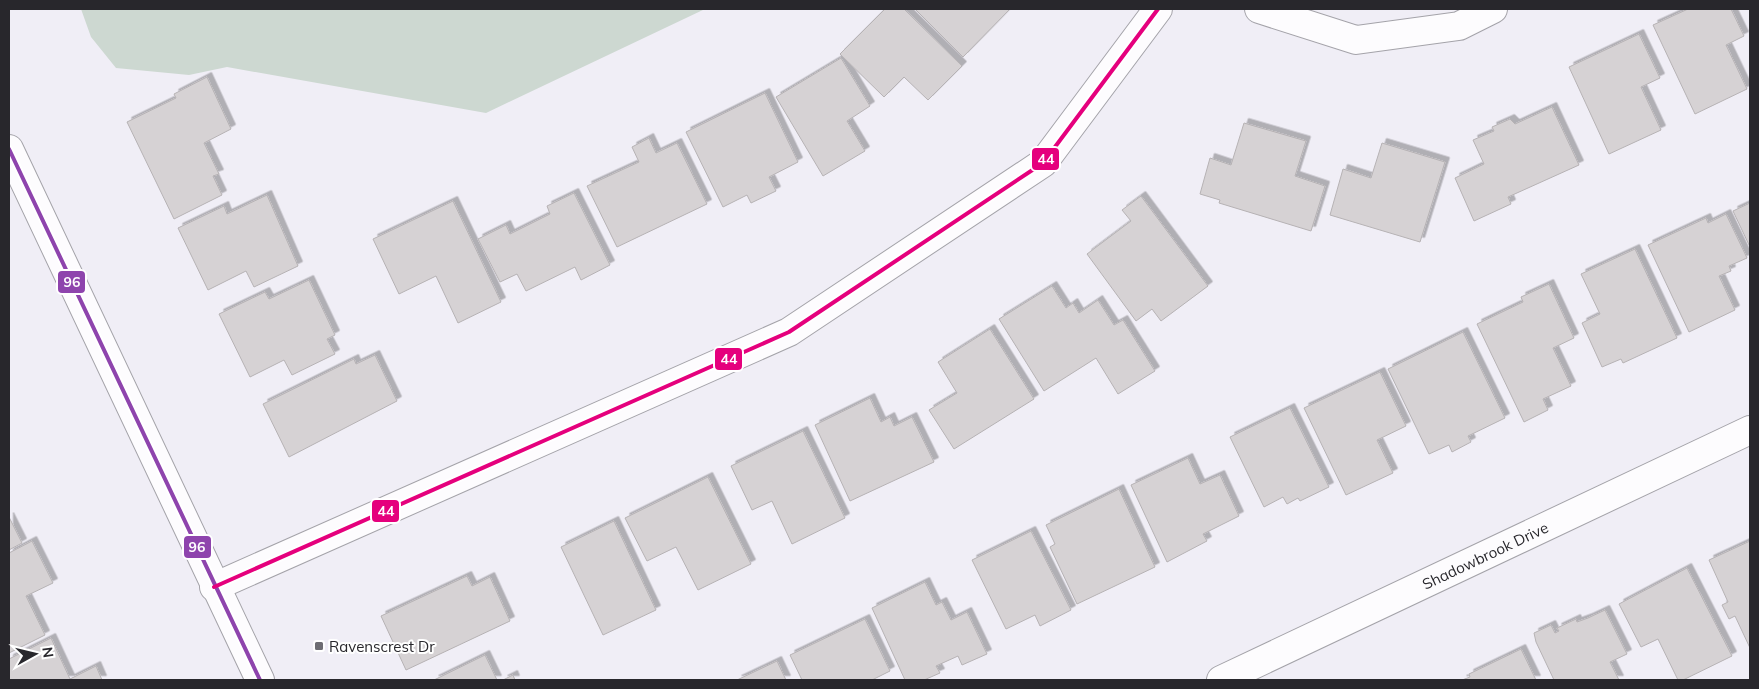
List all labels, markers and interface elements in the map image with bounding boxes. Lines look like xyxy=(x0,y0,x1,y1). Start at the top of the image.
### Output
line badge: 44 xyxy=(1031,147,1060,171)
text: 44 xyxy=(1038,150,1055,168)
line badge: 96 xyxy=(57,270,86,294)
text: 96 xyxy=(64,273,80,291)
line badge: 44 xyxy=(714,347,743,371)
text: 44 xyxy=(721,350,738,368)
line badge: 44 xyxy=(371,499,400,523)
text: 44 xyxy=(378,502,395,520)
street label: Shadowbrook Drive xyxy=(1419,517,1551,593)
line badge: 96 xyxy=(183,535,212,559)
text: 96 xyxy=(189,538,205,556)
north arrow xyxy=(10,629,60,679)
place label: Ravenscrest Dr xyxy=(329,637,435,656)
marker: Ravenscrest Dr xyxy=(313,640,325,652)
text: N xyxy=(38,646,58,659)

